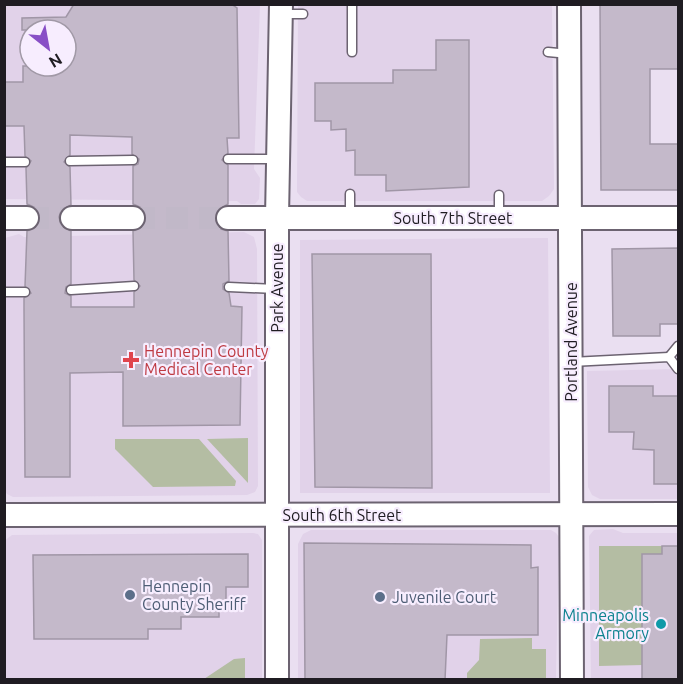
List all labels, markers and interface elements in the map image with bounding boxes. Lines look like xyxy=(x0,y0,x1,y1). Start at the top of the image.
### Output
north arrow xyxy=(18,18,78,78)
text: N xyxy=(46,50,65,72)
street label: South 7th Street xyxy=(394,209,513,227)
street label: Park Avenue xyxy=(268,243,286,333)
street label: Portland Avenue xyxy=(562,282,580,402)
place label: Hennepin County Medical Center xyxy=(144,342,269,378)
marker: Hennepin County Medical Center xyxy=(122,351,140,369)
street label: South 6th Street xyxy=(283,506,402,524)
place label: Hennepin County Sheriff xyxy=(142,577,246,613)
marker: Hennepin County Sheriff xyxy=(123,588,137,602)
place label: Juvenile Court xyxy=(392,588,497,606)
marker: Juvenile Court xyxy=(373,590,387,604)
place label: Minneapolis Armory xyxy=(562,606,649,642)
marker: Minneapolis Armory xyxy=(654,617,668,631)

